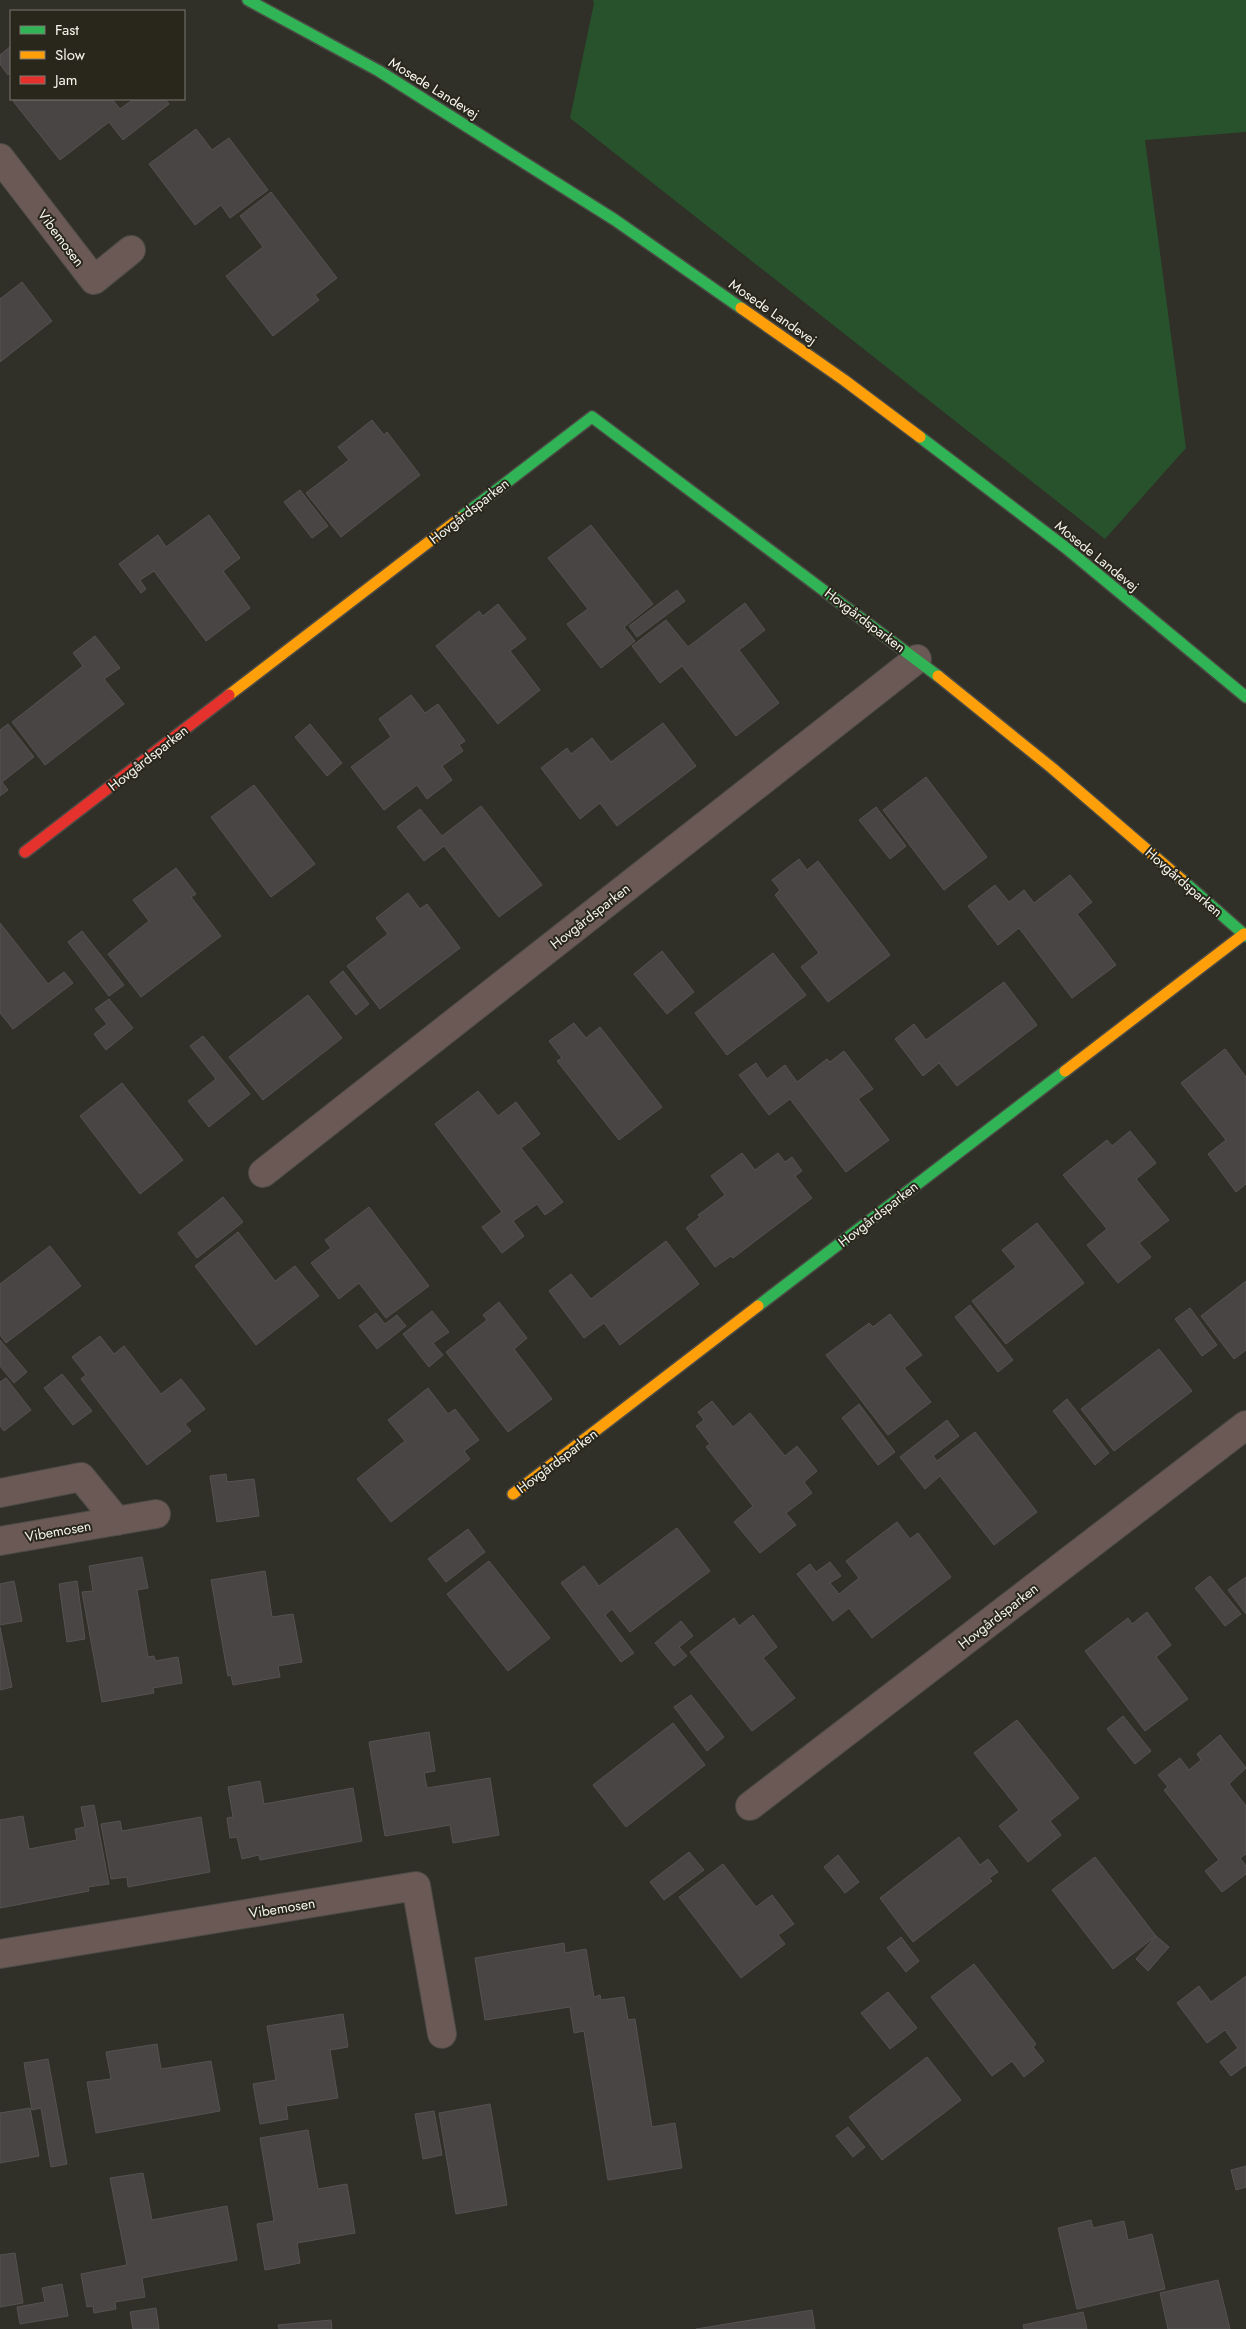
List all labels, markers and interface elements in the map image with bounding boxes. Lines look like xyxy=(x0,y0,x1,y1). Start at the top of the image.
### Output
legend xyxy=(10,10,185,100)
text: Fast xyxy=(55,19,79,41)
text: Slow xyxy=(55,44,86,66)
street label: Mosede Landevej xyxy=(385,52,483,124)
text: Jam xyxy=(53,69,78,91)
street label: Vibemosen xyxy=(33,205,89,271)
street label: Mosede Landevej xyxy=(725,274,821,350)
street label: Hovgårdsparken xyxy=(425,473,513,549)
street label: Mosede Landevej xyxy=(1051,516,1143,596)
street label: Hovgårdsparken xyxy=(820,583,910,657)
street label: Hovgårdsparken xyxy=(104,720,192,796)
street label: Hovgårdsparken xyxy=(1141,843,1227,921)
street label: Hovgårdsparken xyxy=(546,878,634,954)
street label: Hovgårdsparken xyxy=(834,1176,922,1252)
street label: Hovgårdsparken xyxy=(512,1424,602,1498)
street label: Vibemosen xyxy=(23,1515,93,1547)
street label: Hovgårdsparken xyxy=(954,1578,1042,1654)
street label: Vibemosen xyxy=(247,1893,317,1923)

